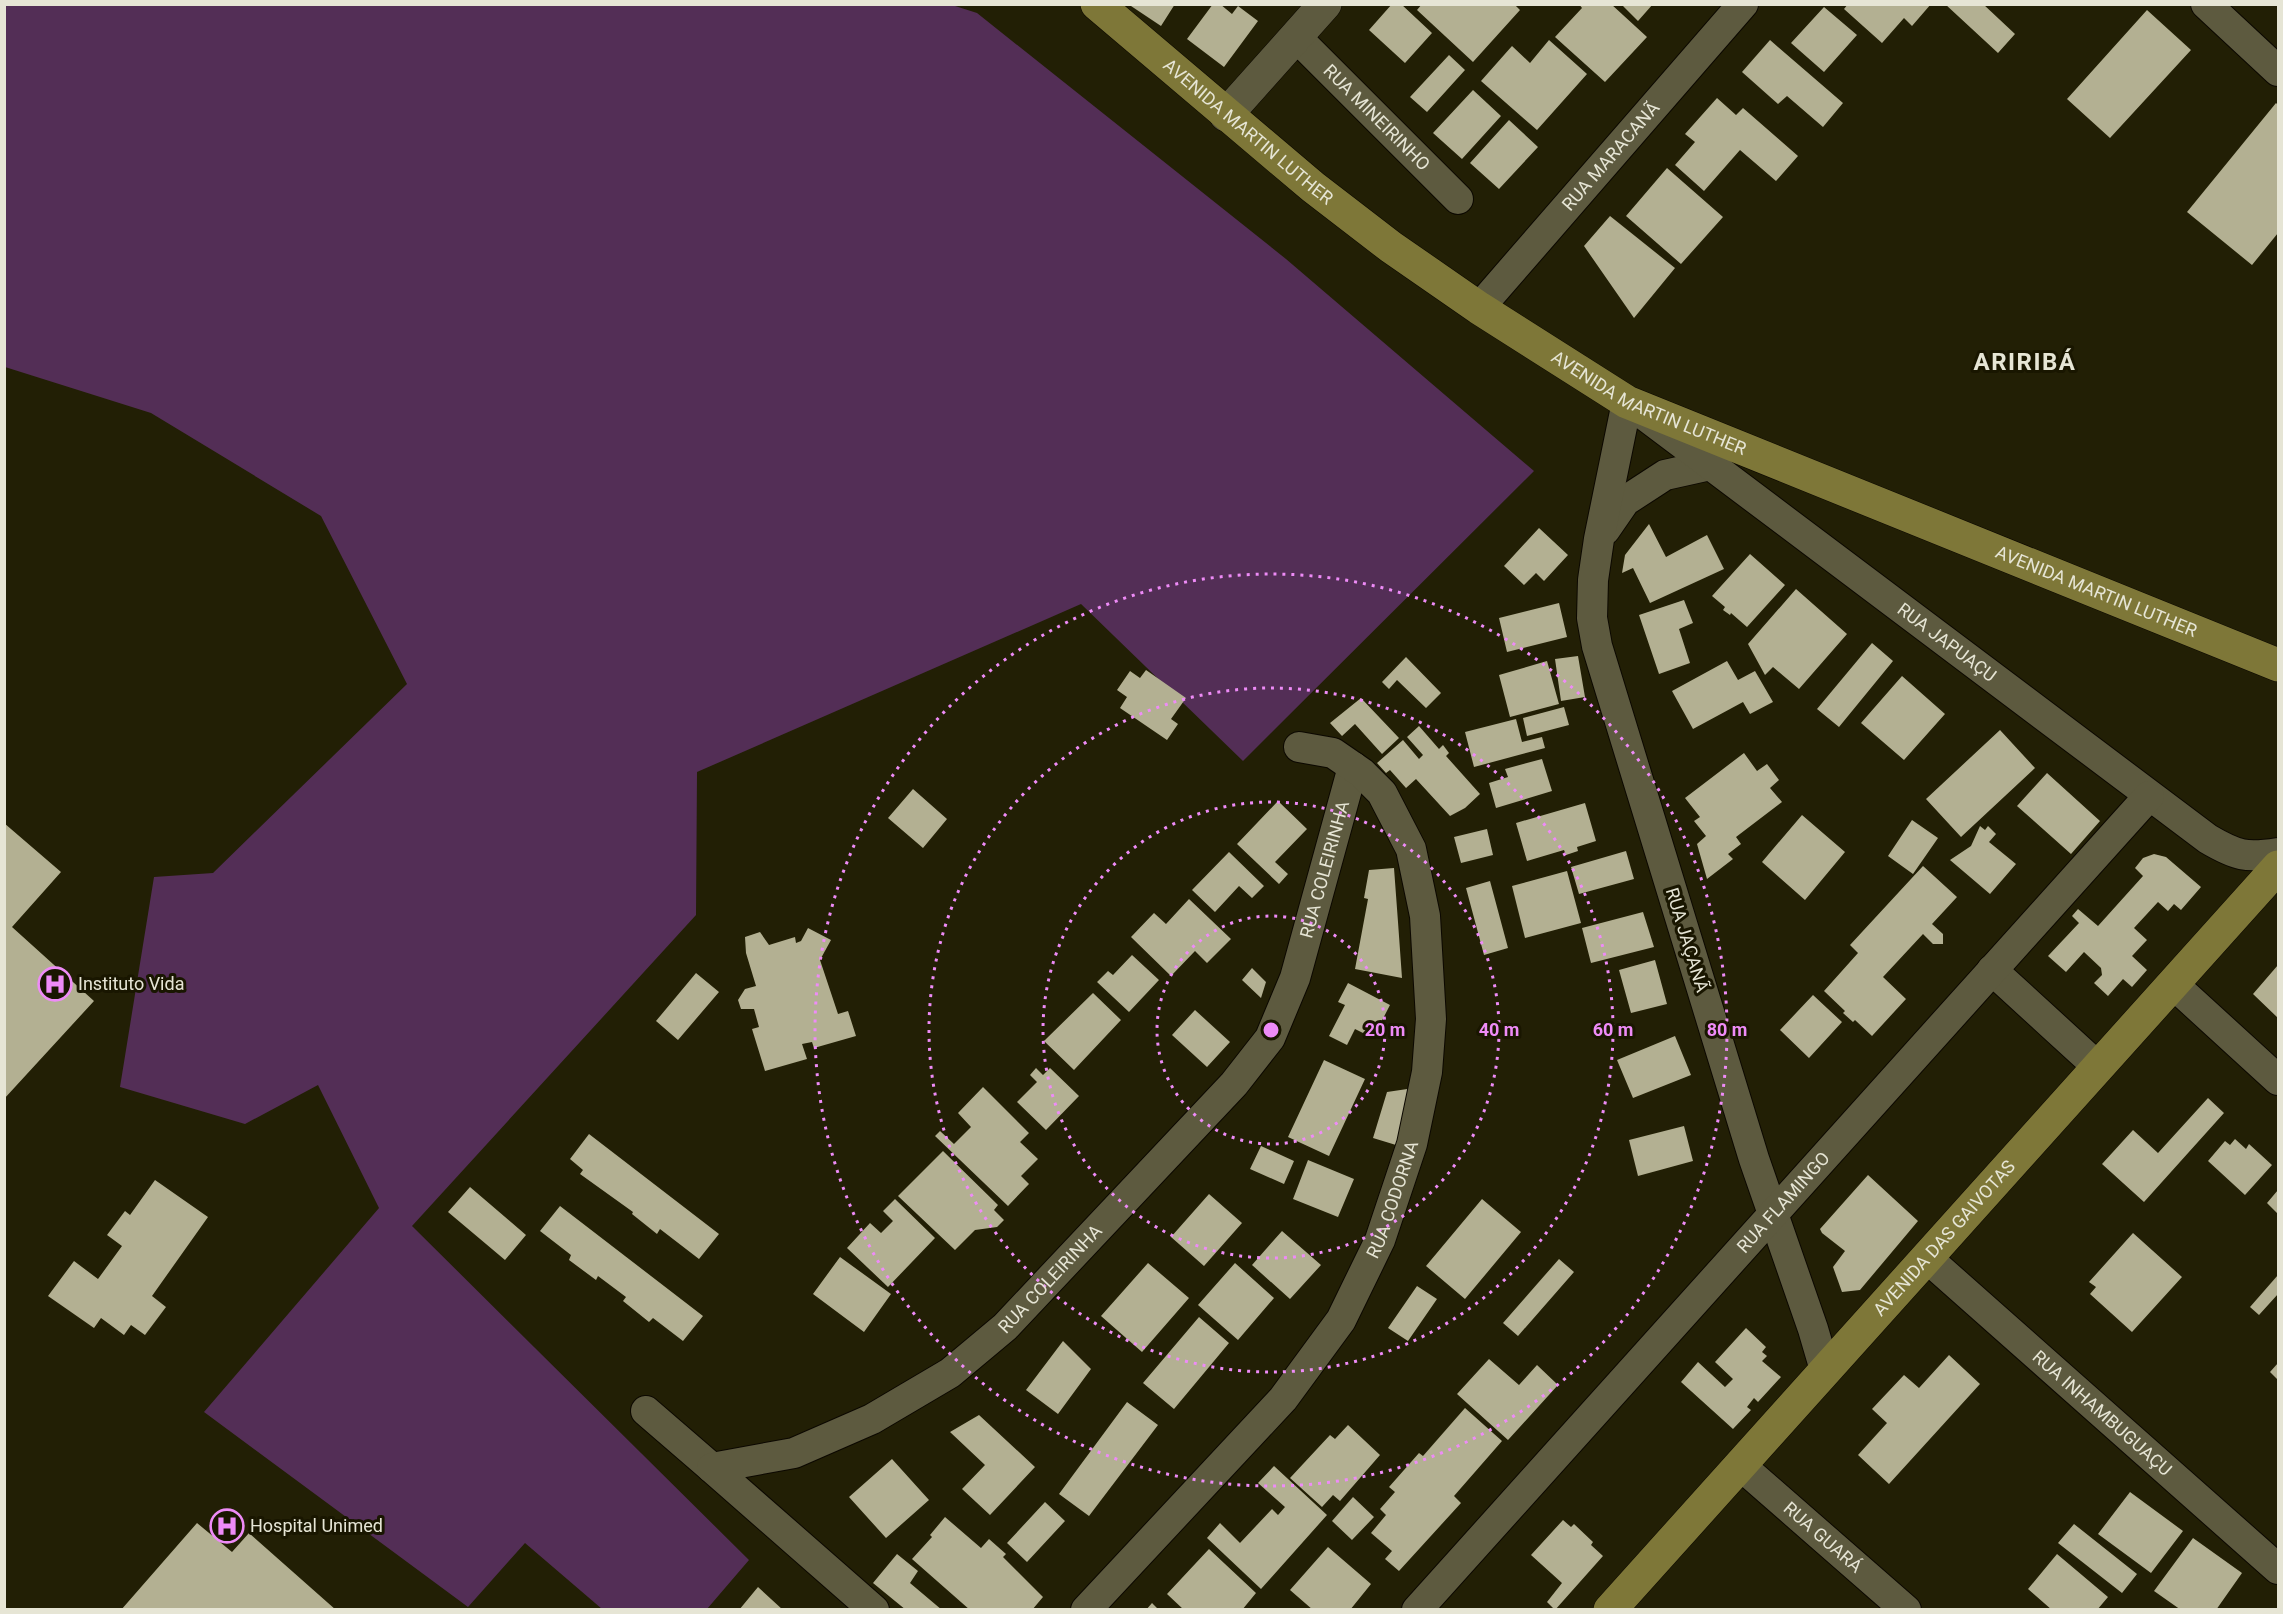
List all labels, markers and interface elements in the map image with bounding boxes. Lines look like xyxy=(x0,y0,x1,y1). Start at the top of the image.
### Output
street label: AVENIDA MARTIN LUTHER xyxy=(1160,54,1338,209)
street label: RUA MINEIRINHO xyxy=(1320,60,1434,175)
street label: RUA MARACANÃ xyxy=(1557,97,1664,215)
street label: AVENIDA MARTIN LUTHER xyxy=(1548,346,1749,459)
district label: ARIRIBÁ xyxy=(1974,348,2076,376)
street label: AVENIDA MARTIN LUTHER xyxy=(1993,541,2200,641)
street label: RUA JAPUAÇU xyxy=(1894,598,2001,686)
street label: RUA COLEIRINHA xyxy=(1295,798,1353,940)
street label: RUA JAÇANÃ xyxy=(1662,885,1713,995)
hospital icon: Instituto Vida xyxy=(37,966,73,1002)
place label: Instituto Vida xyxy=(78,973,184,994)
text: 20 m xyxy=(1365,1019,1405,1040)
text: 40 m xyxy=(1479,1019,1519,1040)
text: 60 m xyxy=(1593,1019,1633,1040)
text: 80 m xyxy=(1707,1019,1747,1040)
centre of rings xyxy=(1261,1020,1281,1040)
street label: RUA CODORNA xyxy=(1362,1138,1422,1262)
street label: RUA FLAMINGO xyxy=(1732,1147,1834,1257)
street label: AVENIDA DAS GAIVOTAS xyxy=(1869,1156,2019,1320)
street label: RUA COLEIRINHA xyxy=(994,1220,1106,1337)
street label: RUA INHAMBUGUAÇU xyxy=(2029,1346,2176,1480)
street label: RUA GUARÁ xyxy=(1780,1497,1867,1577)
hospital icon: Hospital Unimed xyxy=(209,1508,245,1544)
place label: Hospital Unimed xyxy=(250,1515,383,1536)

